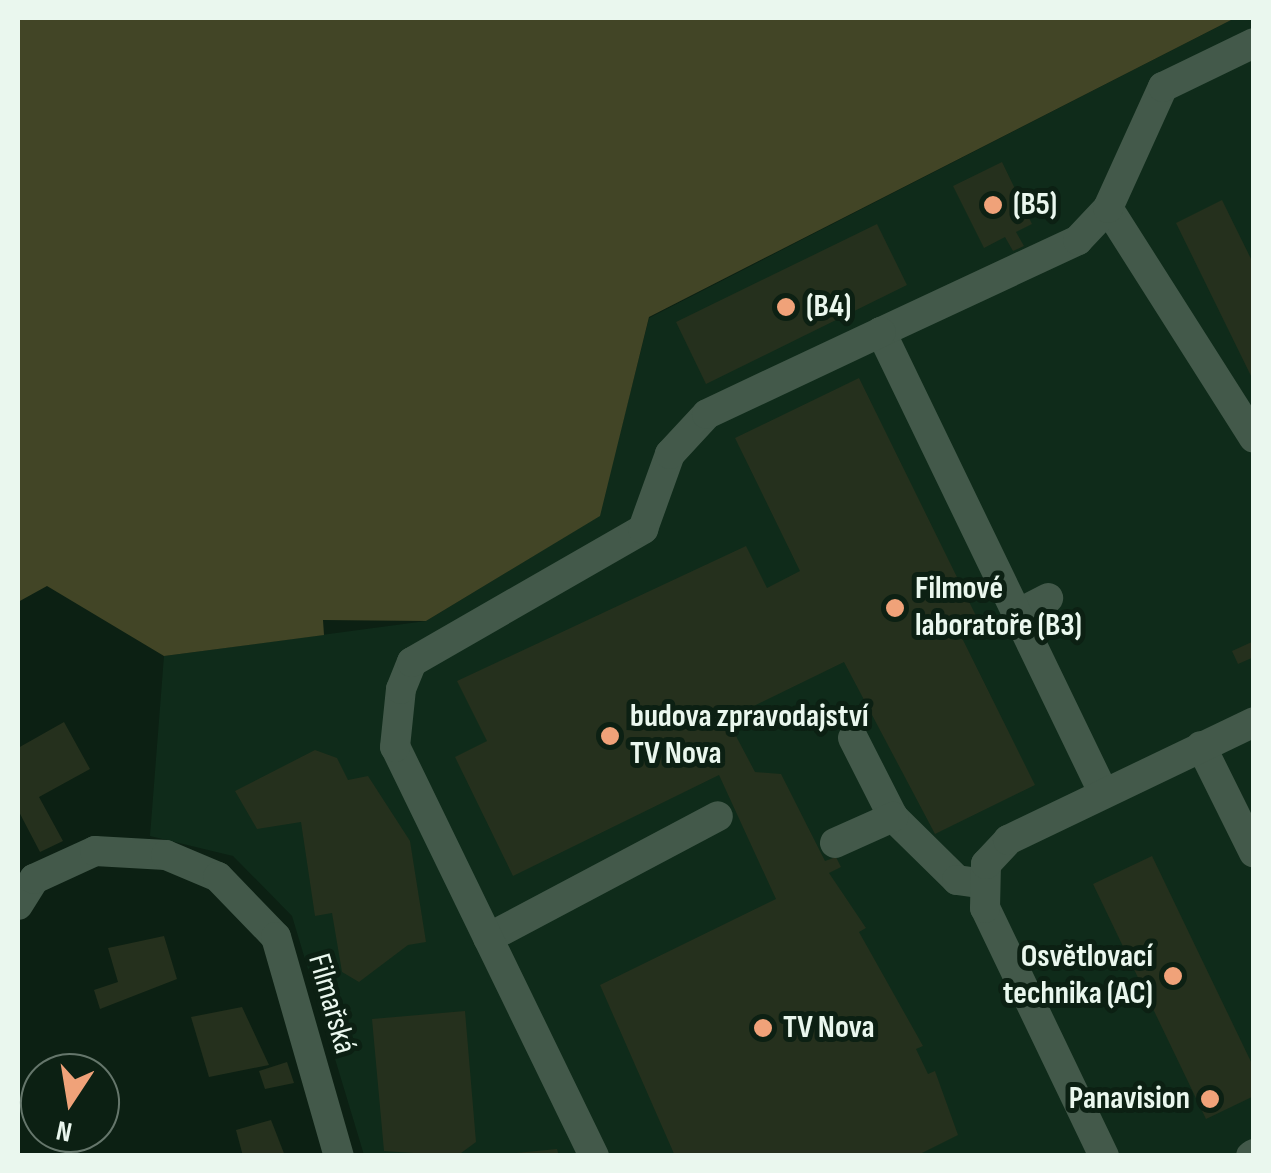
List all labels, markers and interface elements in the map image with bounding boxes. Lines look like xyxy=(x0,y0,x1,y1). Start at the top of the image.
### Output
place label: (B5) xyxy=(1013,186,1057,224)
marker: (B5) xyxy=(982,194,1004,216)
place label: (B4) xyxy=(806,288,851,326)
marker: (B4) xyxy=(775,296,797,318)
place label: Filmové laboratoře (B3) xyxy=(915,571,1082,646)
marker: Filmové laboratoře (B3) xyxy=(884,597,906,619)
place label: budova zpravodajství TV Nova xyxy=(630,699,869,774)
marker: budova zpravodajství TV Nova xyxy=(599,725,621,747)
place label: Osvětlovací technika (AC) xyxy=(1003,939,1153,1014)
street label: Filmařská xyxy=(298,950,364,1058)
marker: Osvětlovací technika (AC) xyxy=(1162,965,1184,987)
place label: TV Nova xyxy=(783,1009,875,1047)
marker: TV Nova xyxy=(752,1017,774,1039)
north arrow xyxy=(20,1053,120,1153)
place label: Panavision xyxy=(1069,1080,1190,1118)
marker: Panavision xyxy=(1199,1088,1221,1110)
text: N xyxy=(53,1113,75,1149)

